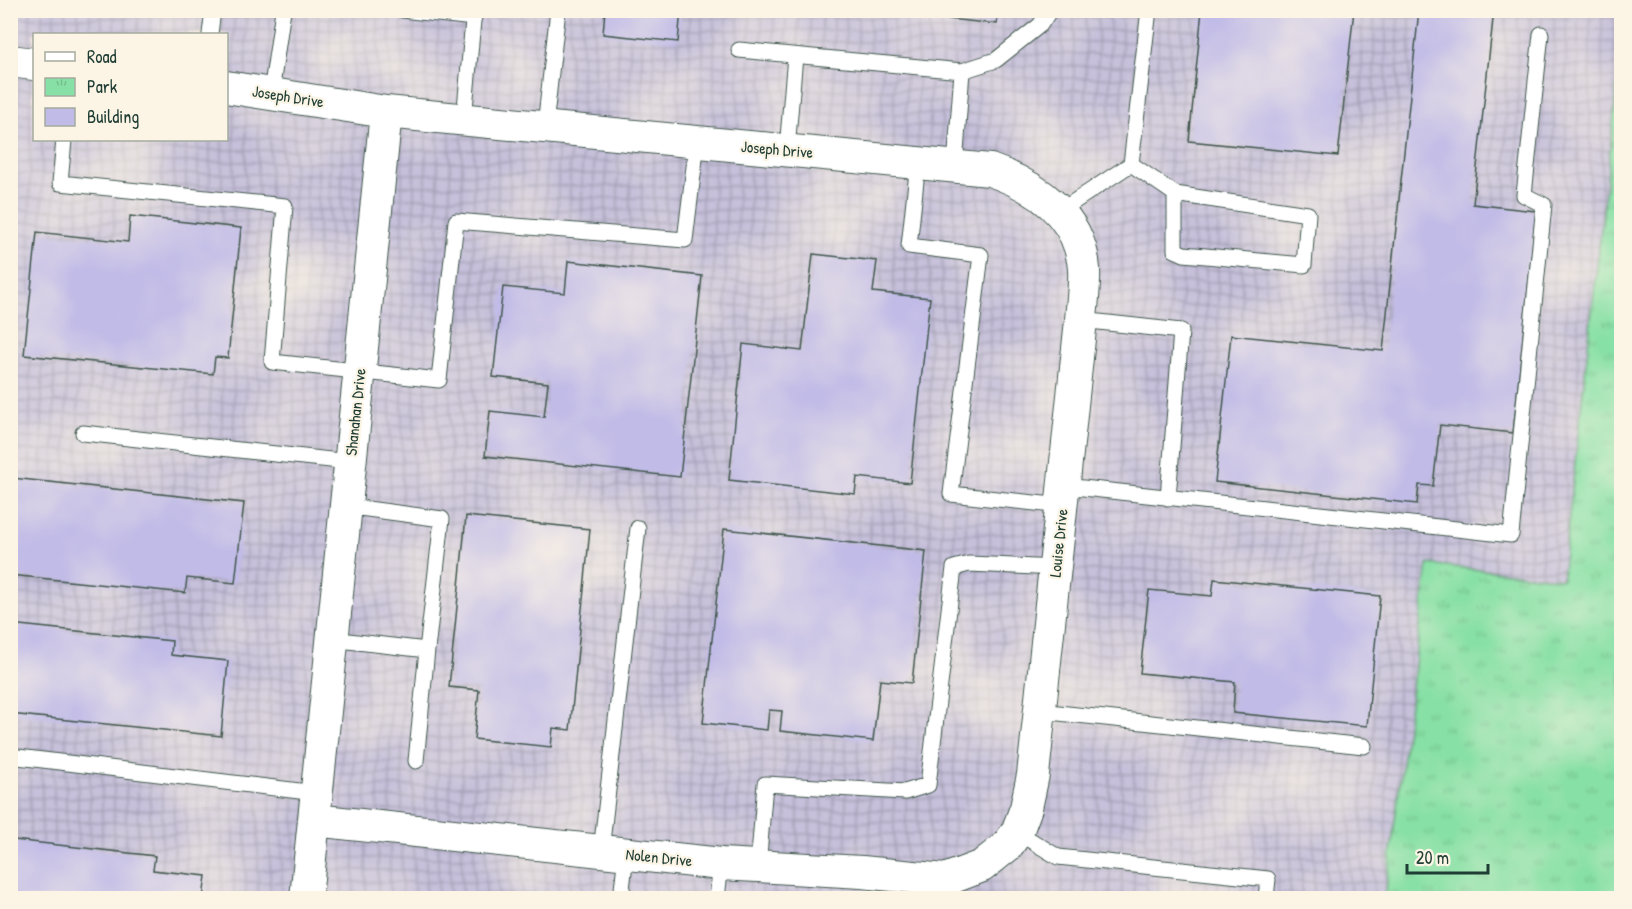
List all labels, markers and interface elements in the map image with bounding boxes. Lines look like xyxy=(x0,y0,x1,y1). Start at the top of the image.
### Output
legend xyxy=(33,33,228,141)
text: Road xyxy=(87,44,117,69)
text: Park xyxy=(87,74,118,99)
street label: Joseph Drive xyxy=(251,79,326,113)
text: Building xyxy=(87,104,139,129)
street label: Joseph Drive xyxy=(740,135,815,163)
street label: Shanahan Drive xyxy=(339,367,371,457)
street label: Louise Drive xyxy=(1043,507,1073,578)
scale bar xyxy=(1407,837,1488,875)
street label: Nolen Drive xyxy=(625,843,694,871)
text: 20 m xyxy=(1416,845,1449,870)

